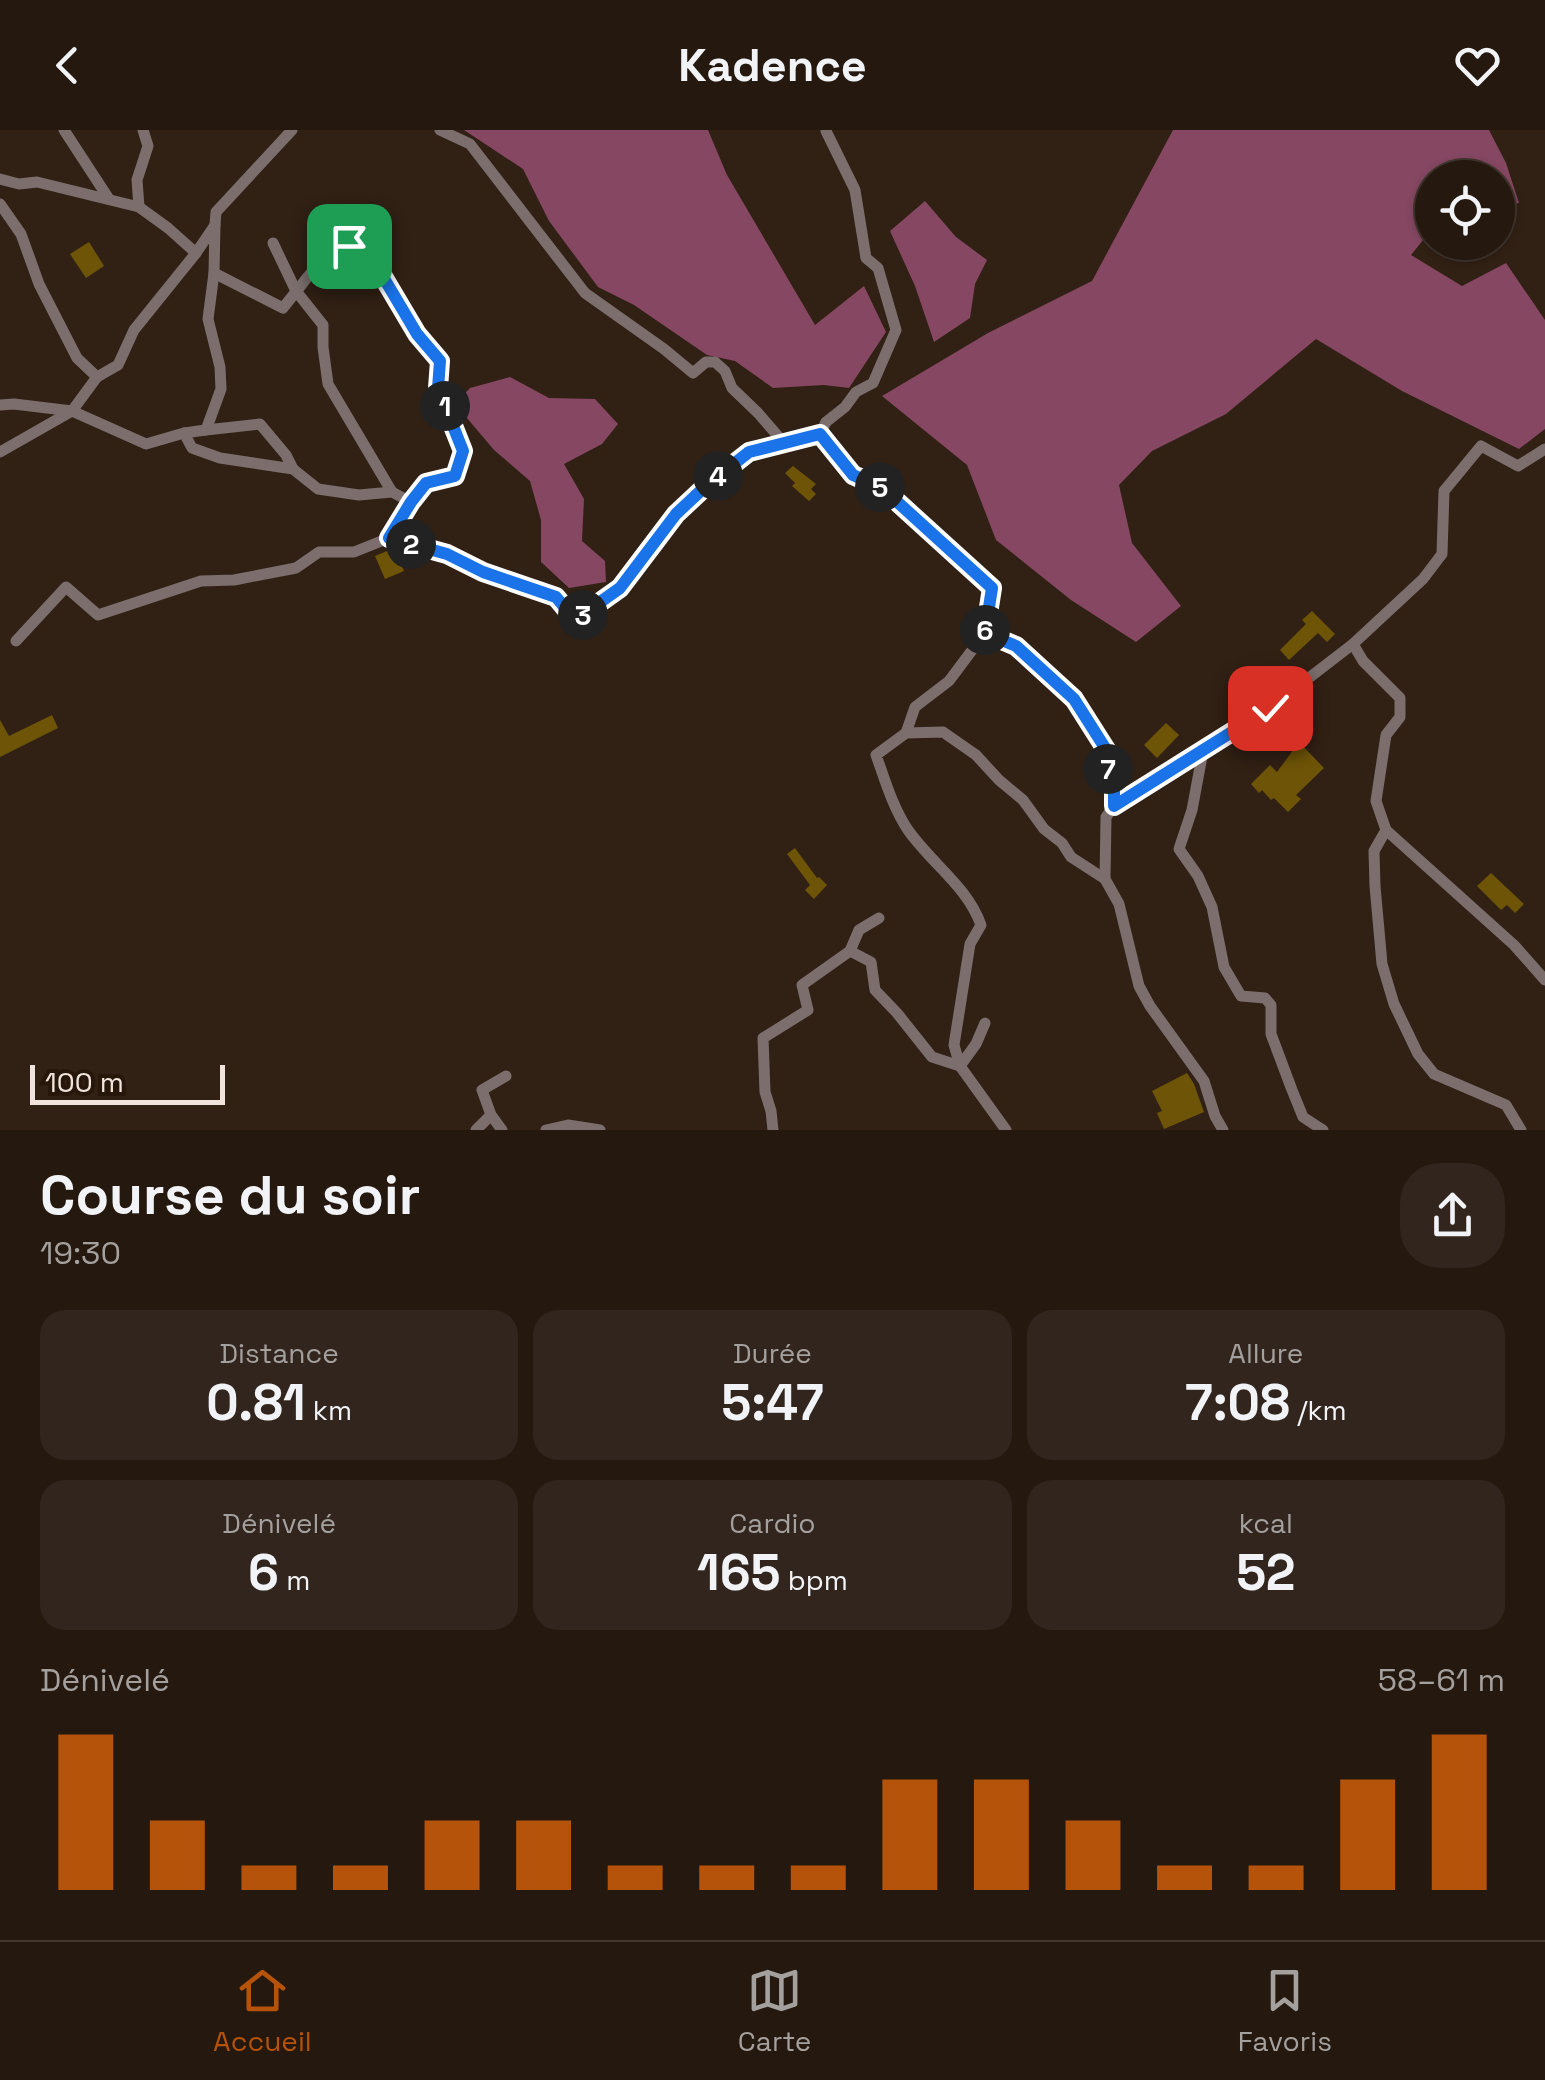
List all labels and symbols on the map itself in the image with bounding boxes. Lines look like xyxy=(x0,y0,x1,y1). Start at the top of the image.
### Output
pin xyxy=(307,204,392,289)
pin: 1 xyxy=(420,381,470,431)
pin: 4 xyxy=(693,451,743,501)
pin: 5 xyxy=(855,462,905,512)
pin: 2 xyxy=(386,519,436,569)
pin: 3 xyxy=(558,590,608,640)
pin: 6 xyxy=(960,605,1010,655)
pin xyxy=(1228,666,1313,751)
pin: 7 xyxy=(1083,744,1133,794)
scale bar xyxy=(30,1060,225,1104)

